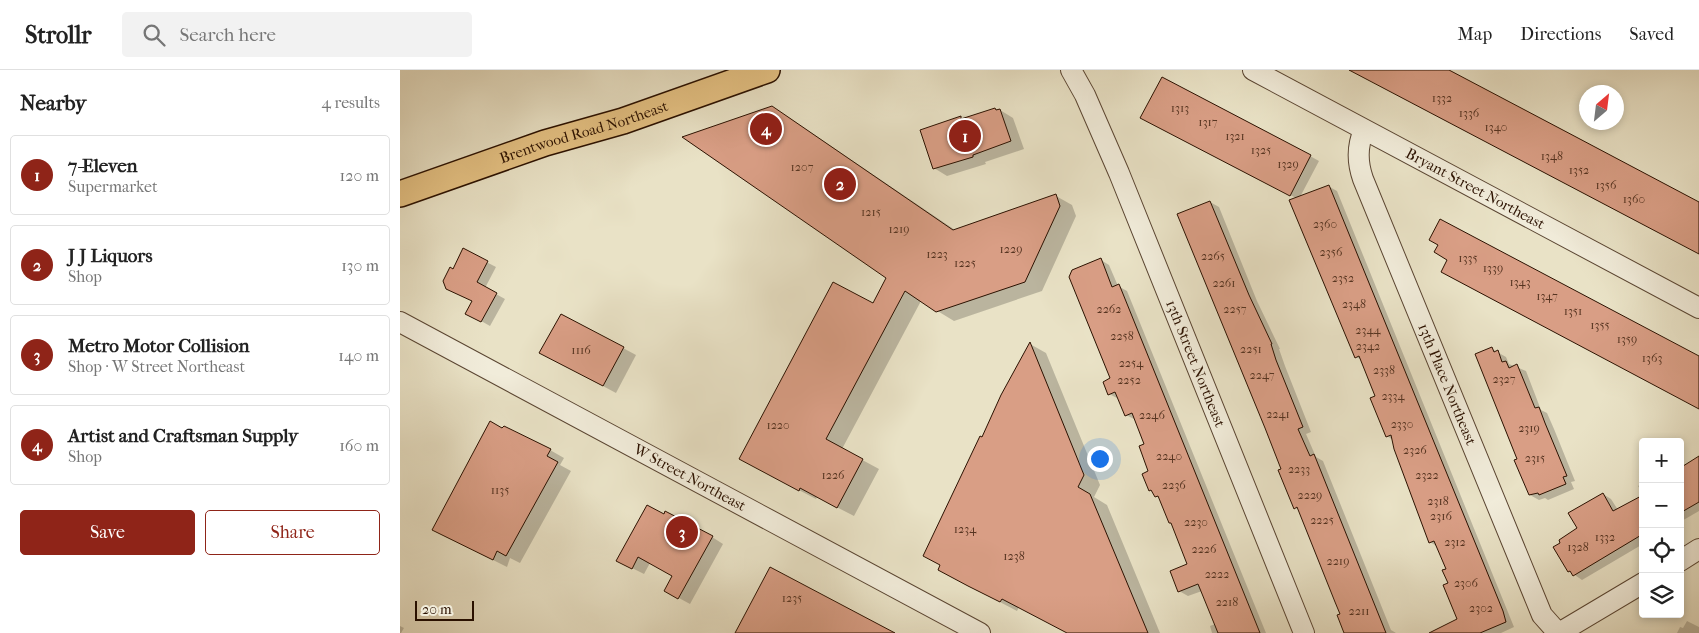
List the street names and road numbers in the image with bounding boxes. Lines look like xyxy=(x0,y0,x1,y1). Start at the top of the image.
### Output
street label: Brentwood Road Northeast xyxy=(497,97,671,167)
street label: Bryant Street Northeast xyxy=(1403,144,1549,233)
street label: 13th Street Northeast xyxy=(1162,297,1229,430)
street label: 13th Place Northeast xyxy=(1414,321,1480,448)
street label: W Street Northeast xyxy=(630,440,750,515)

